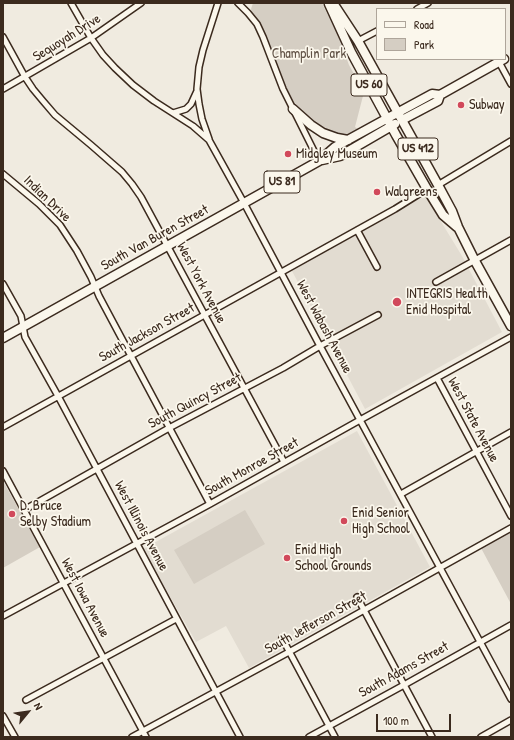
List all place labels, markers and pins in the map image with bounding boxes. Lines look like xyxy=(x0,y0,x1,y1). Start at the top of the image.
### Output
place label: Subway xyxy=(469,97,505,113)
marker: Subway xyxy=(456,100,466,110)
place label: Midgley Museum xyxy=(296,146,378,162)
marker: Midgley Museum xyxy=(283,149,293,159)
place label: Walgreens xyxy=(385,184,437,200)
marker: Walgreens xyxy=(372,187,382,197)
place label: INTEGRIS Health Enid Hospital xyxy=(406,286,488,318)
marker: INTEGRIS Health Enid Hospital xyxy=(391,296,403,308)
place label: D. Bruce Selby Stadium xyxy=(20,498,91,530)
place label: Enid Senior High School xyxy=(352,505,410,538)
marker: D. Bruce Selby Stadium xyxy=(7,509,17,519)
marker: Enid Senior High School xyxy=(339,516,349,526)
place label: Enid High School Grounds xyxy=(295,542,371,574)
marker: Enid High School Grounds xyxy=(282,553,292,563)

